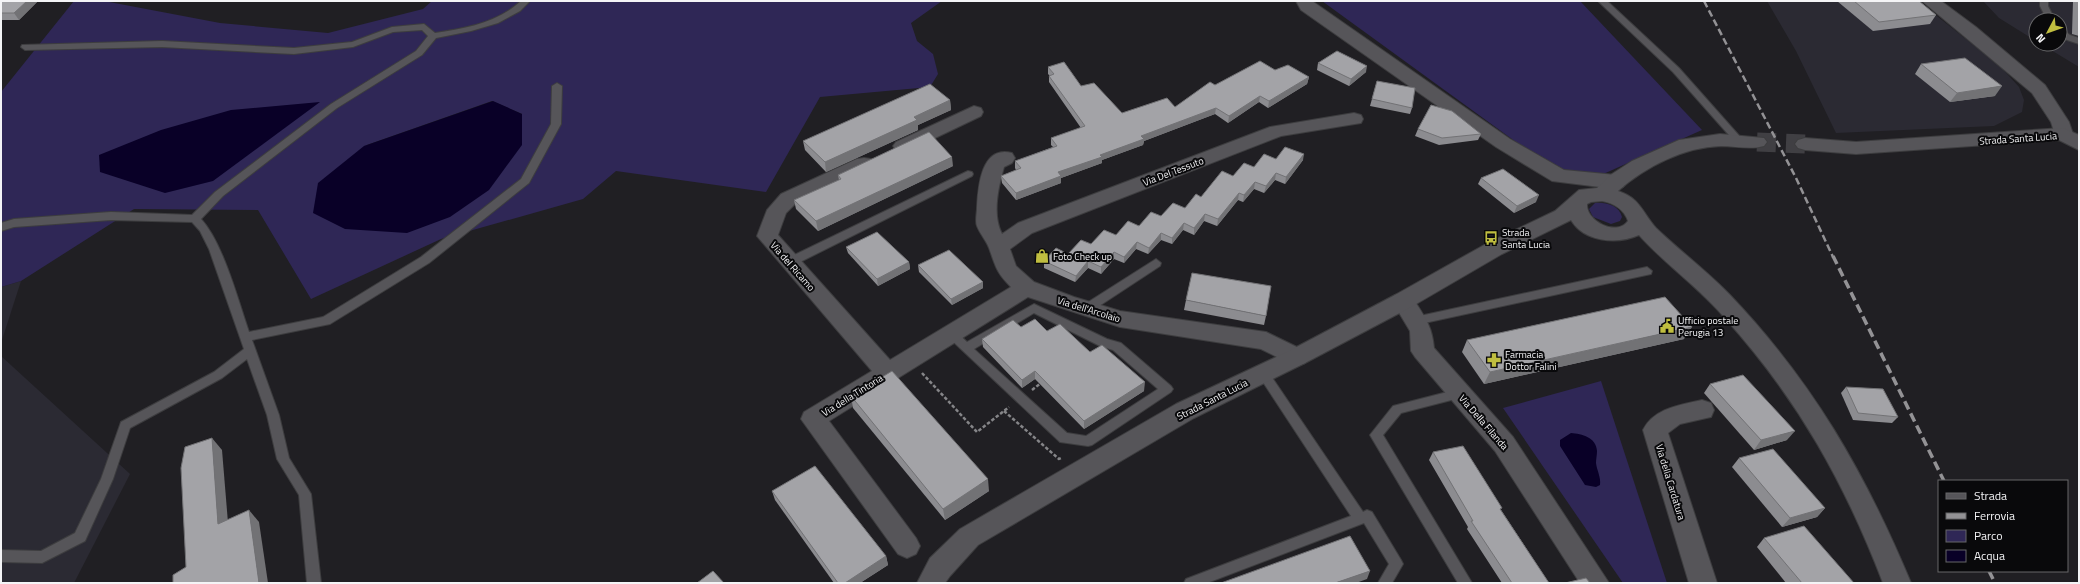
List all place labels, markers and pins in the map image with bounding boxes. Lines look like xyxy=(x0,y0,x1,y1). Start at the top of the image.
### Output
place label: Strada Santa Lucia xyxy=(1502,225,1550,252)
bus stop icon: Strada Santa Lucia xyxy=(1483,230,1499,246)
shop icon: Foto Check up xyxy=(1034,248,1050,264)
place label: Foto Check up xyxy=(1053,249,1112,264)
place label: Ufficio postale Perugia 13 xyxy=(1678,313,1738,340)
public building icon: Ufficio postale Perugia 13 xyxy=(1659,318,1675,334)
place label: Farmacia Dottor Falini xyxy=(1505,347,1557,374)
pharmacy icon: Farmacia Dottor Falini xyxy=(1486,352,1502,368)

